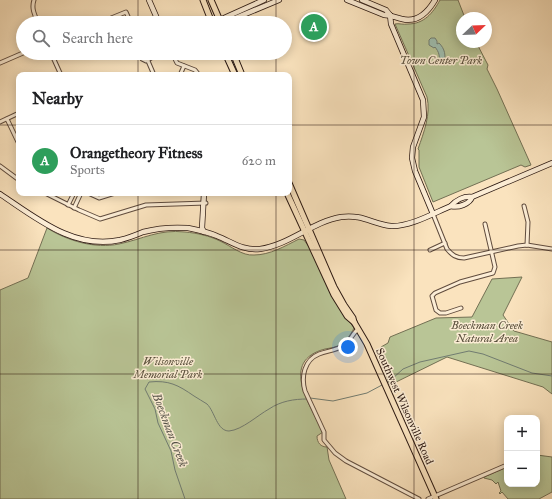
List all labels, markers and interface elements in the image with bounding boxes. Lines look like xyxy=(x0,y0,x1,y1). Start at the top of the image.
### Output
pin: A xyxy=(301,12,327,42)
north arrow xyxy=(456,12,492,48)
search box xyxy=(16,16,292,60)
icon: search xyxy=(30,27,52,49)
text: Search here xyxy=(62,29,133,47)
park label: Town Center Park xyxy=(400,54,482,67)
text: Nearby xyxy=(32,88,83,109)
text: Orangetheory Fitness xyxy=(70,144,203,162)
text: A xyxy=(41,153,49,169)
text: 620 m xyxy=(242,153,276,169)
text: Sports xyxy=(70,162,105,178)
park label: Boeckman Creek Natural Area xyxy=(450,319,523,345)
your location xyxy=(338,337,358,357)
street label: Southwest Wilsonville Road xyxy=(373,346,436,467)
park label: Wilsonville Memorial Park xyxy=(133,355,203,381)
water label: Boeckman Creek xyxy=(149,390,191,470)
map controls xyxy=(504,415,540,487)
button: + xyxy=(504,415,540,451)
button: − xyxy=(504,451,540,487)

